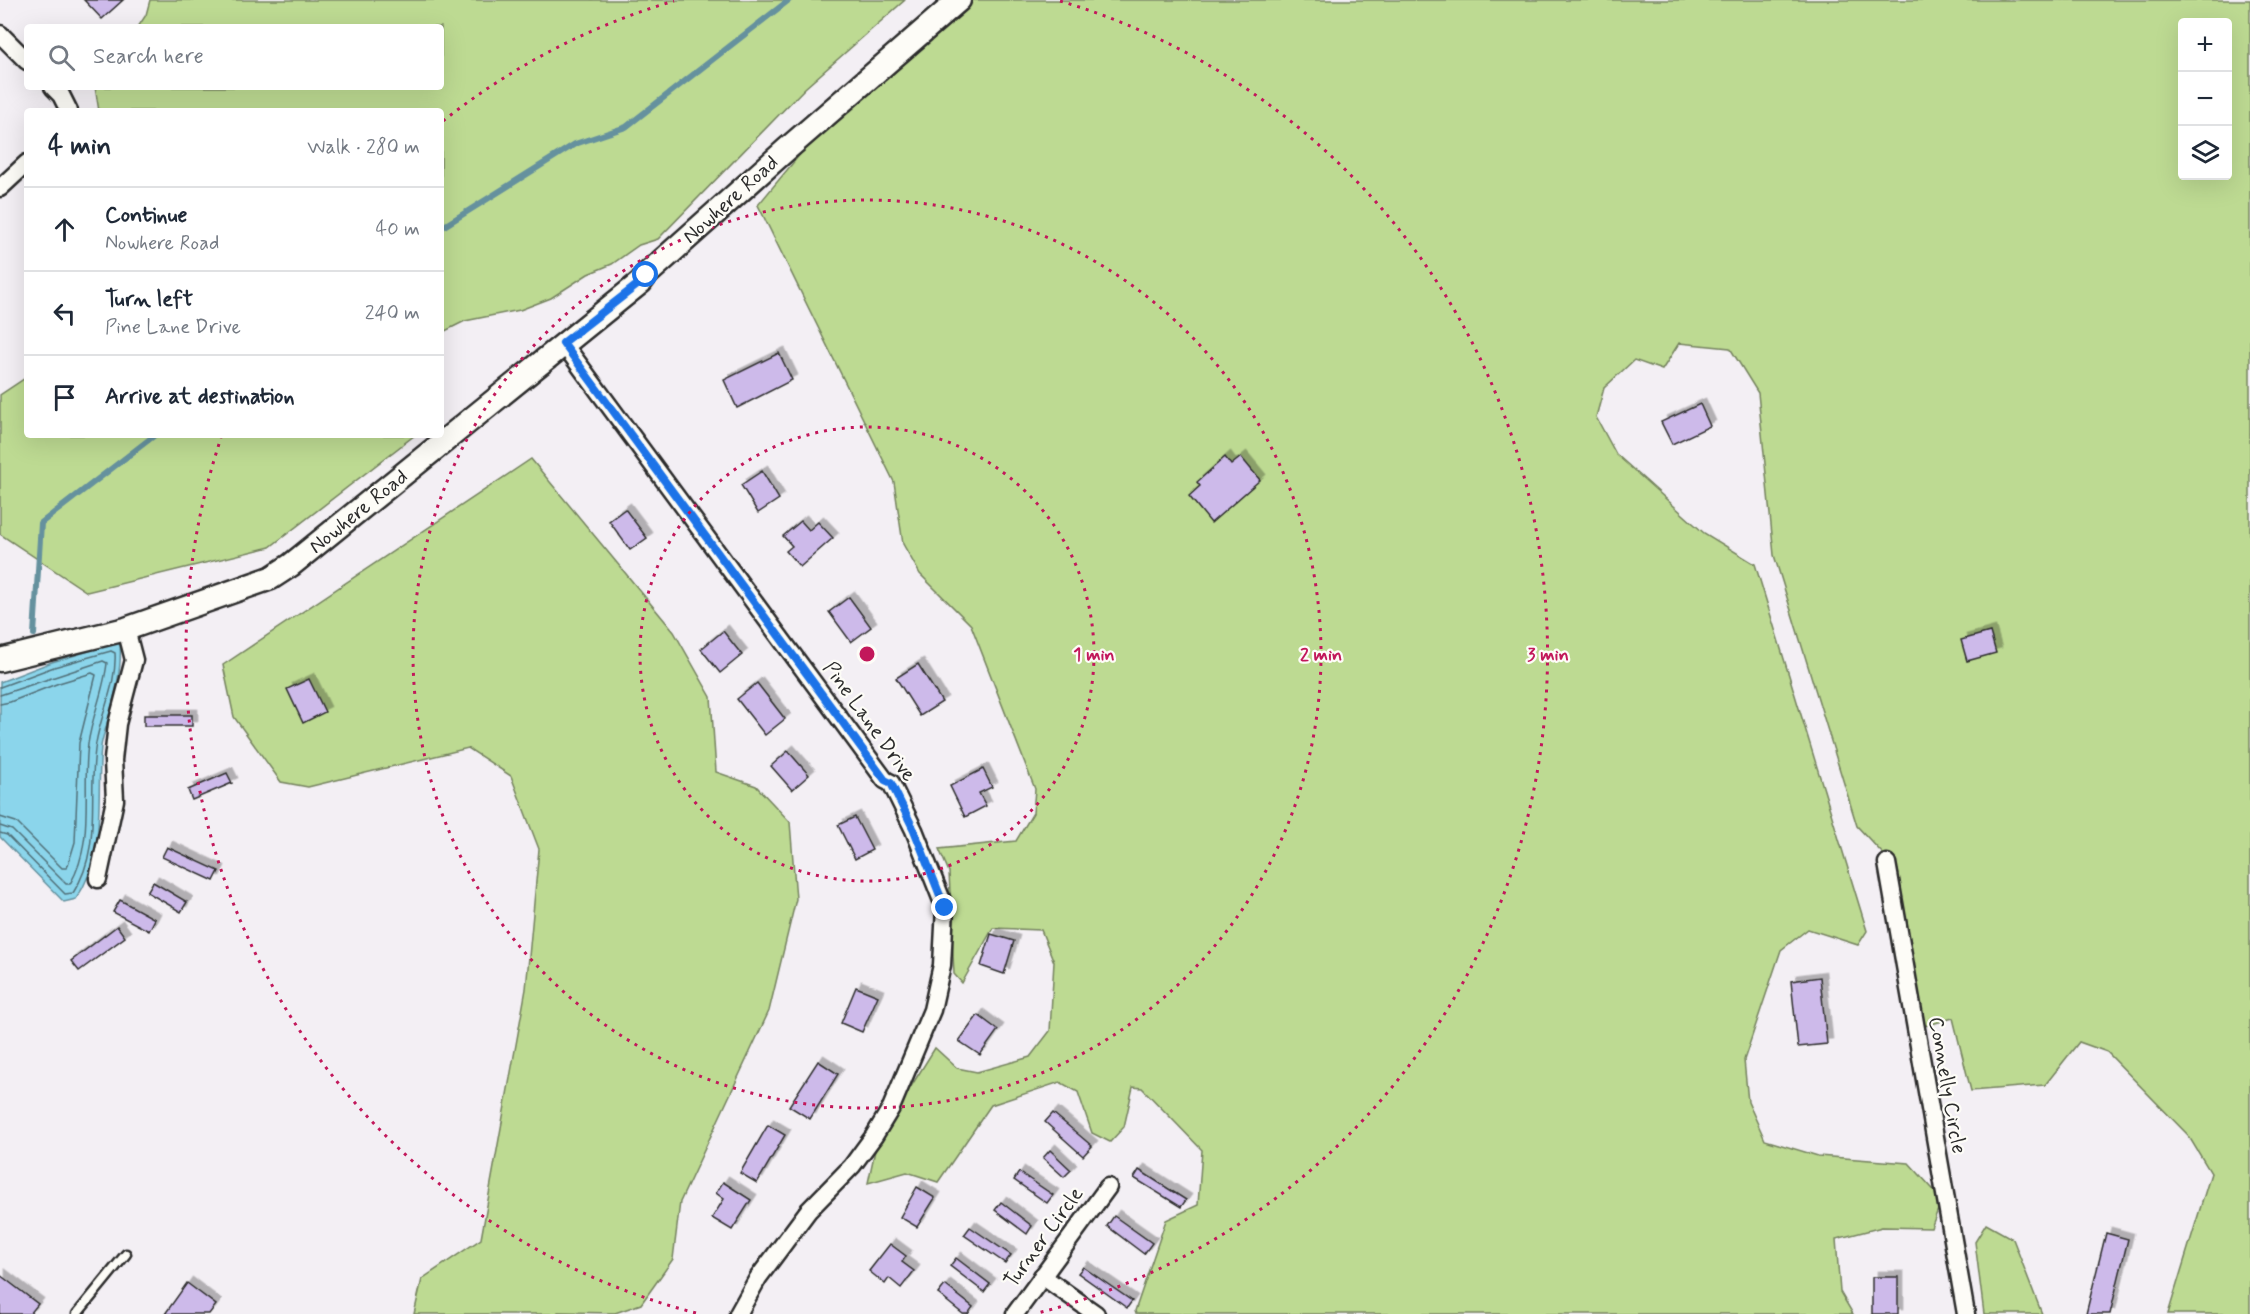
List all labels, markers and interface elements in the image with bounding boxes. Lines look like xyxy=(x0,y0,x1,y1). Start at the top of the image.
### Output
map controls xyxy=(2178,18,2232,180)
button: + xyxy=(2178,18,2232,72)
search box xyxy=(24,24,444,90)
icon: search xyxy=(45,41,78,74)
text: Search here xyxy=(93,43,204,71)
button: − xyxy=(2178,72,2232,126)
button: layers xyxy=(2178,126,2232,180)
text: 4 min xyxy=(48,130,111,164)
text: Walk · 280 m xyxy=(307,134,420,161)
street label: Nowhere Road xyxy=(677,149,785,250)
text: Continue xyxy=(105,202,187,230)
icon: ahead xyxy=(48,213,81,246)
text: 40 m xyxy=(376,216,420,243)
text: Nowhere Road xyxy=(105,230,219,257)
route start xyxy=(632,261,658,287)
text: Turn left xyxy=(105,286,193,314)
icon: left xyxy=(48,297,81,330)
text: 240 m xyxy=(365,300,420,327)
text: Pine Lane Drive xyxy=(105,314,241,341)
icon: arrive xyxy=(48,381,81,414)
text: Arrive at destination xyxy=(105,383,295,411)
street label: Nowhere Road xyxy=(303,463,414,560)
text: 1 min xyxy=(1073,643,1115,667)
text: 2 min xyxy=(1300,643,1342,667)
text: 3 min xyxy=(1527,643,1569,667)
centre of rings xyxy=(857,644,877,664)
street label: Pine Lane Drive xyxy=(816,656,923,788)
route end xyxy=(931,894,957,920)
street label: Connelly Circle xyxy=(1921,1014,1973,1156)
street label: Turner Circle xyxy=(998,1181,1090,1294)

